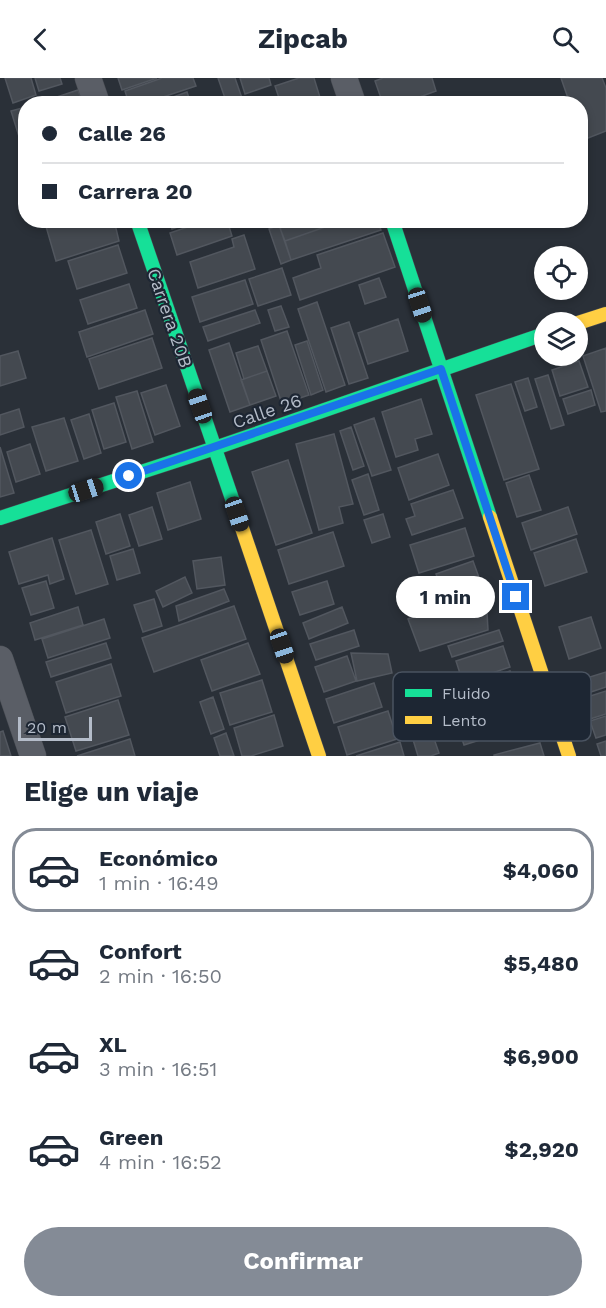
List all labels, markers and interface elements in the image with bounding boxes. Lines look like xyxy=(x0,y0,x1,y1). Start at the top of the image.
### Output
icon: back xyxy=(24,23,57,56)
text: Zipcab xyxy=(258,23,348,55)
icon: search xyxy=(549,23,582,56)
text: Calle 26 xyxy=(78,121,166,146)
text: Carrera 20 xyxy=(78,179,193,204)
map controls xyxy=(534,246,588,366)
button: locate xyxy=(534,246,588,300)
street label: Carrera 20B xyxy=(143,266,197,370)
car xyxy=(406,285,434,325)
button: layers xyxy=(534,312,588,366)
car xyxy=(186,386,214,426)
street label: Calle 26 xyxy=(230,389,304,433)
route start xyxy=(115,462,142,489)
car xyxy=(66,476,106,504)
car xyxy=(223,494,251,534)
callout: 1 min xyxy=(396,576,495,618)
route end xyxy=(502,583,529,610)
text: 1 min xyxy=(420,585,471,609)
car xyxy=(268,626,296,666)
legend xyxy=(393,672,591,741)
text: Fluido xyxy=(442,684,490,703)
text: Lento xyxy=(442,711,487,730)
scale bar xyxy=(18,714,92,742)
text: 20 m xyxy=(27,718,67,737)
text: Elige un viaje xyxy=(24,776,199,808)
icon: car xyxy=(27,843,81,897)
text: Económico xyxy=(99,846,218,871)
text: $4,060 xyxy=(503,858,579,883)
text: 1 min · 16:49 xyxy=(99,871,219,895)
icon: car xyxy=(27,936,81,990)
text: Confort xyxy=(99,939,182,964)
text: $5,480 xyxy=(504,951,579,976)
text: 2 min · 16:50 xyxy=(99,964,222,988)
icon: car xyxy=(27,1029,81,1083)
text: XL xyxy=(99,1032,127,1057)
text: $6,900 xyxy=(503,1044,579,1069)
text: 3 min · 16:51 xyxy=(99,1057,217,1081)
icon: car xyxy=(27,1122,81,1176)
text: Green xyxy=(99,1125,163,1150)
text: $2,920 xyxy=(505,1137,579,1162)
text: 4 min · 16:52 xyxy=(99,1150,222,1174)
button: Confirmar xyxy=(24,1227,582,1296)

